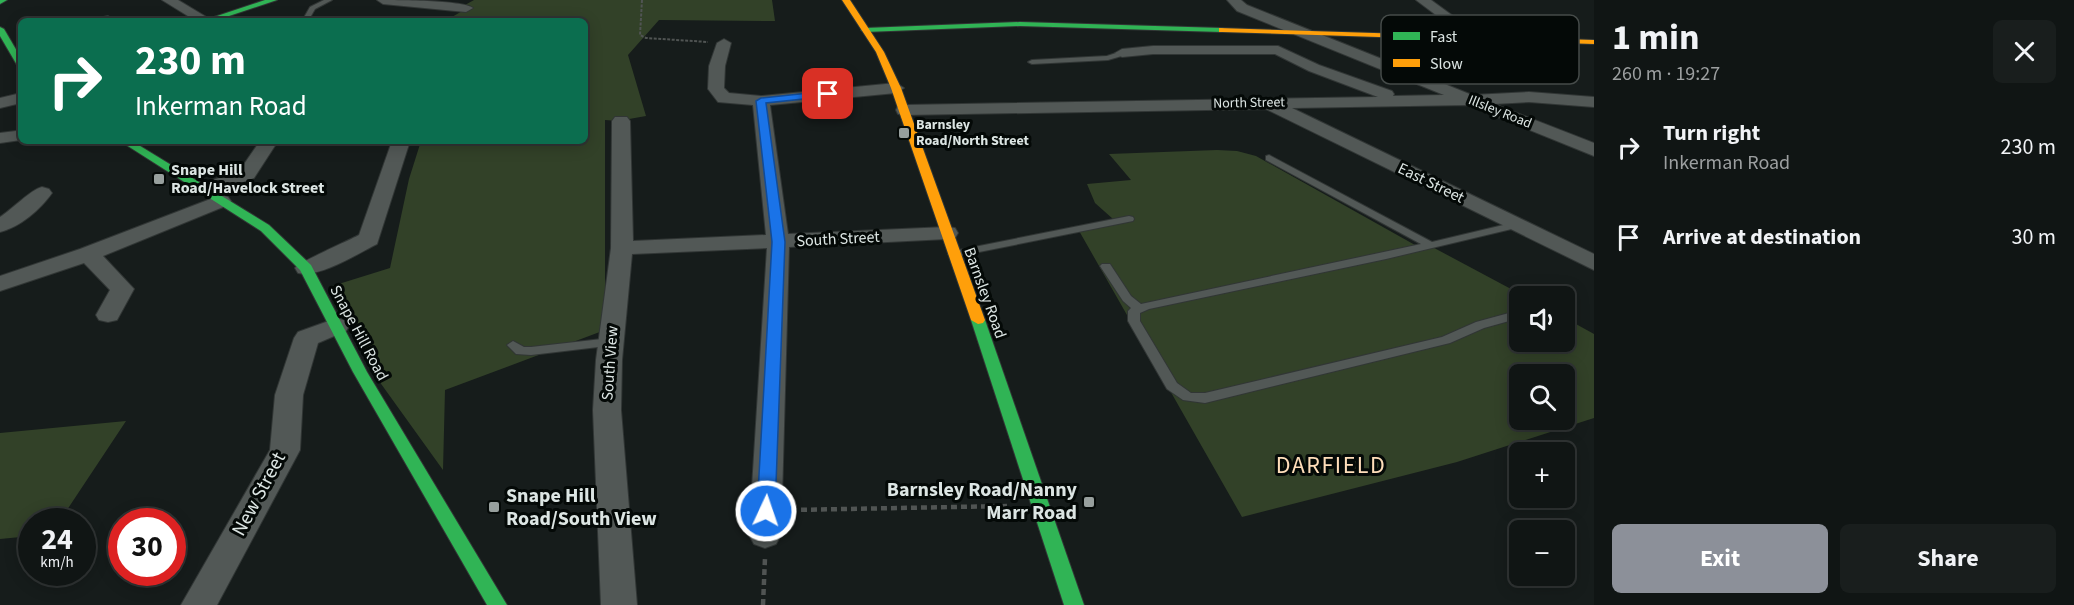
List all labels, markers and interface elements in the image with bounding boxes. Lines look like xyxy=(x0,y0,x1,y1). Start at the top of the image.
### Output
text: 1 min xyxy=(1612,12,1700,63)
legend xyxy=(1381,15,1579,84)
button: close xyxy=(1993,20,2056,83)
text: Fast xyxy=(1430,26,1458,48)
text: 230 m xyxy=(135,31,246,91)
icon: right xyxy=(36,42,114,120)
text: Slow xyxy=(1430,53,1463,75)
text: 260 m · 19:27 xyxy=(1612,60,1720,88)
pin xyxy=(802,68,853,119)
icon: arrive xyxy=(811,77,844,110)
text: Inkerman Road xyxy=(135,87,307,126)
street label: Illsley Road xyxy=(1465,90,1535,134)
street label: North Street xyxy=(1213,92,1285,114)
place label: Barnsley Road/North Street xyxy=(916,115,1030,151)
text: Turn right xyxy=(1663,117,1760,149)
marker: Barnsley Road/North Street xyxy=(897,126,911,140)
icon: right xyxy=(1612,131,1645,164)
text: 230 m xyxy=(2001,131,2056,163)
text: Inkerman Road xyxy=(1663,149,1790,177)
street label: East Street xyxy=(1394,157,1469,209)
place label: Snape Hill Road/Havelock Street xyxy=(171,159,324,199)
marker: Snape Hill Road/Havelock Street xyxy=(152,172,166,186)
icon: arrive xyxy=(1612,221,1645,254)
text: Arrive at destination xyxy=(1663,221,1861,253)
text: 30 m xyxy=(2011,221,2056,253)
street label: South Street xyxy=(796,226,881,252)
street label: Barnsley Road xyxy=(958,244,1012,342)
street label: Snape Hill Road xyxy=(325,281,393,385)
map controls xyxy=(1509,286,1575,586)
button: sound xyxy=(1509,286,1575,352)
street label: South View xyxy=(596,324,624,401)
button: search xyxy=(1509,364,1575,430)
button: + xyxy=(1509,442,1575,508)
street label: New Street xyxy=(225,447,293,541)
district label: DARFIELD xyxy=(1276,448,1386,483)
place label: Barnsley Road/Nanny Marr Road xyxy=(887,476,1078,527)
position arrow xyxy=(734,479,798,543)
place label: Snape Hill Road/South View xyxy=(506,482,657,533)
marker: Barnsley Road/Nanny Marr Road xyxy=(1082,495,1096,509)
marker: Snape Hill Road/South View xyxy=(487,500,501,514)
speed limit sign: 30 xyxy=(108,508,186,586)
text: 24 xyxy=(41,518,73,561)
button: − xyxy=(1509,520,1575,586)
button: Exit xyxy=(1612,524,1828,593)
button: Share xyxy=(1840,524,2056,593)
text: km/h xyxy=(40,552,74,573)

